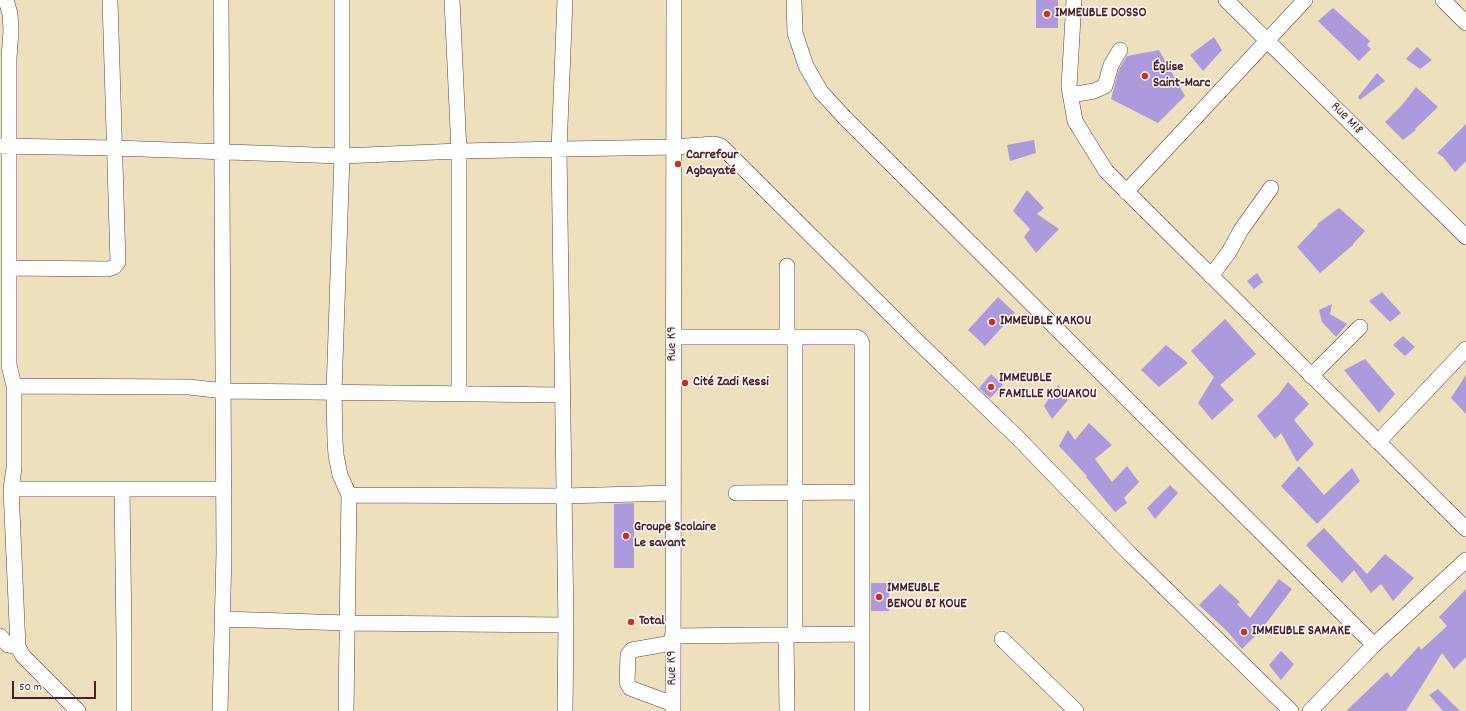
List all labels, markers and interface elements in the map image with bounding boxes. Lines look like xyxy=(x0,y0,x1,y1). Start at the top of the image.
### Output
place label: IMMEUBLE DOSSO xyxy=(1055,6,1146,22)
marker: IMMEUBLE DOSSO xyxy=(1042,9,1052,19)
place label: Église Saint-Marc xyxy=(1153,60,1210,92)
marker: Église Saint-Marc xyxy=(1140,71,1150,81)
street label: Rue M18 xyxy=(1326,99,1366,139)
place label: Carrefour Agbayaté xyxy=(686,148,738,180)
marker: Carrefour Agbayaté xyxy=(673,159,683,169)
place label: IMMEUBLE KAKOU xyxy=(1000,314,1091,330)
marker: IMMEUBLE KAKOU xyxy=(987,317,997,327)
street label: Rue K9 xyxy=(665,326,681,362)
place label: IMMEUBLE FAMILLE KOUAKOU xyxy=(999,371,1097,404)
place label: Cité Zadi Kessi xyxy=(693,375,769,391)
marker: Cité Zadi Kessi xyxy=(680,378,690,388)
marker: IMMEUBLE FAMILLE KOUAKOU xyxy=(986,382,996,392)
place label: Groupe Scolaire Le savant xyxy=(634,520,716,552)
marker: Groupe Scolaire Le savant xyxy=(621,531,631,541)
place label: IMMEUBLE BENOU BI KOUE xyxy=(887,581,967,614)
marker: IMMEUBLE BENOU BI KOUE xyxy=(874,592,884,602)
place label: Total xyxy=(639,614,665,630)
marker: Total xyxy=(626,617,636,627)
place label: IMMEUBLE SAMAKE xyxy=(1252,624,1350,640)
marker: IMMEUBLE SAMAKE xyxy=(1239,627,1249,637)
street label: Rue K9 xyxy=(664,650,682,686)
scale bar xyxy=(14,673,98,699)
text: 50 m xyxy=(19,679,42,696)

